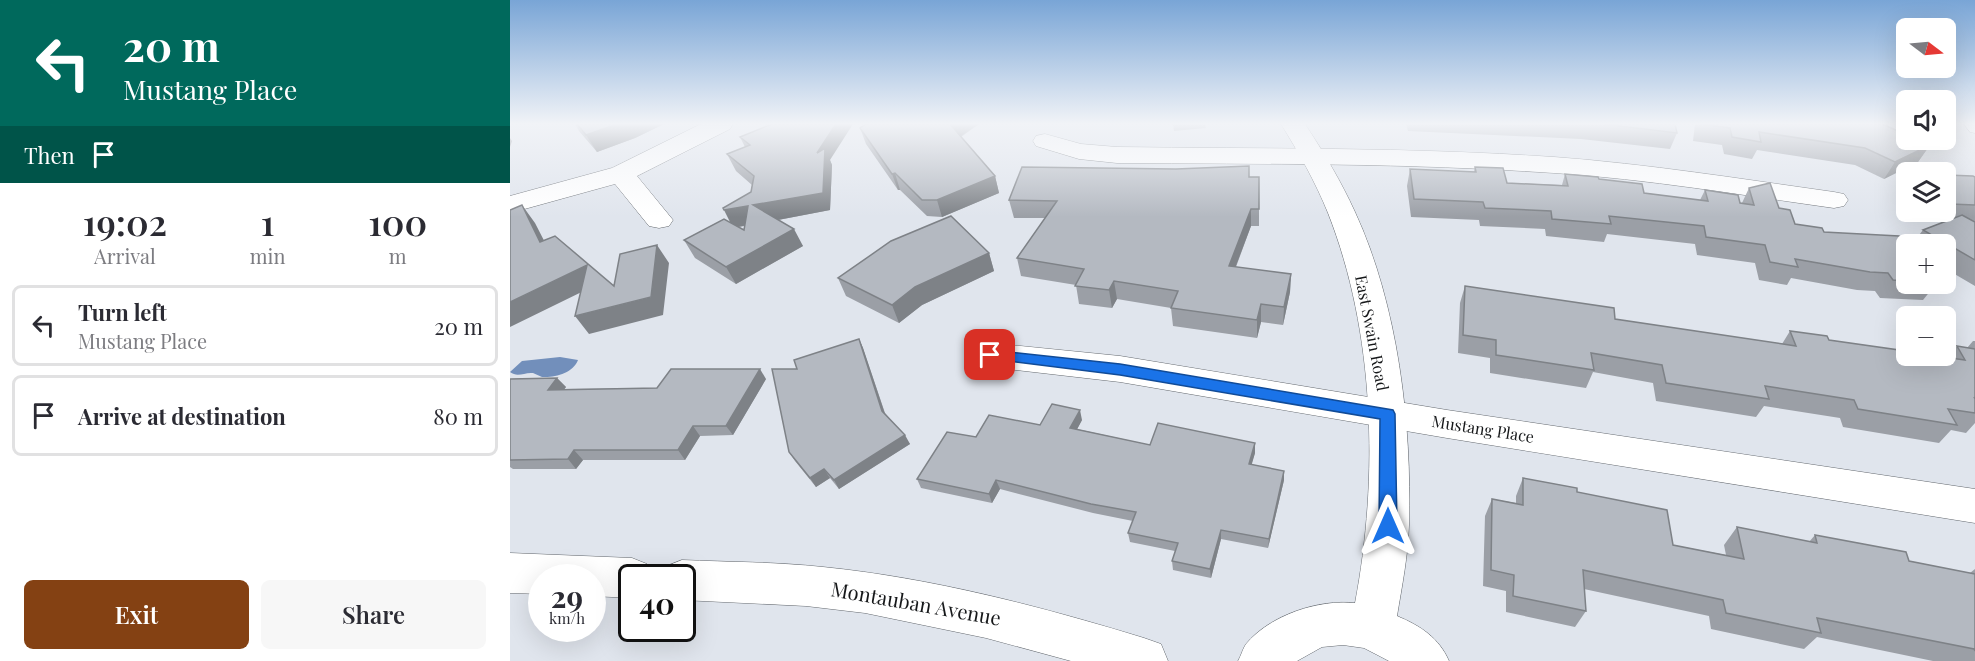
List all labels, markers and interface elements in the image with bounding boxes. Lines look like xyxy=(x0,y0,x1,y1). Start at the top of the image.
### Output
text: 20 m xyxy=(123,17,220,73)
north arrow xyxy=(1896,18,1956,78)
map controls xyxy=(1896,18,1956,366)
icon: left xyxy=(24,24,102,102)
text: Mustang Place xyxy=(123,71,297,107)
button: sound xyxy=(1896,90,1956,150)
icon: arrive xyxy=(87,138,120,171)
text: Then xyxy=(24,140,75,170)
button: layers xyxy=(1896,162,1956,222)
text: 19:02 xyxy=(83,197,167,245)
text: 1 xyxy=(261,197,274,245)
text: 100 xyxy=(368,197,427,245)
button: + xyxy=(1896,234,1956,294)
text: Arrival xyxy=(94,242,156,269)
text: min xyxy=(250,242,285,269)
text: m xyxy=(389,242,407,269)
street label: East Swain Road xyxy=(1351,273,1394,393)
text: Turn left xyxy=(78,297,167,327)
button: − xyxy=(1896,306,1956,366)
icon: left xyxy=(27,309,60,342)
text: 20 m xyxy=(434,311,483,341)
text: Mustang Place xyxy=(78,327,207,354)
pin xyxy=(964,329,1015,380)
icon: arrive xyxy=(973,338,1006,371)
icon: arrive xyxy=(27,399,60,432)
text: Arrive at destination xyxy=(78,401,286,431)
text: 80 m xyxy=(433,401,483,431)
street label: Mustang Place xyxy=(1430,410,1536,447)
position arrow xyxy=(1356,494,1420,558)
speed limit sign: 40 xyxy=(618,564,696,642)
street label: Montauban Avenue xyxy=(829,574,1003,631)
text: 29 xyxy=(551,576,583,616)
button: Exit xyxy=(24,580,249,649)
button: Share xyxy=(261,580,486,649)
text: km/h xyxy=(549,608,585,628)

